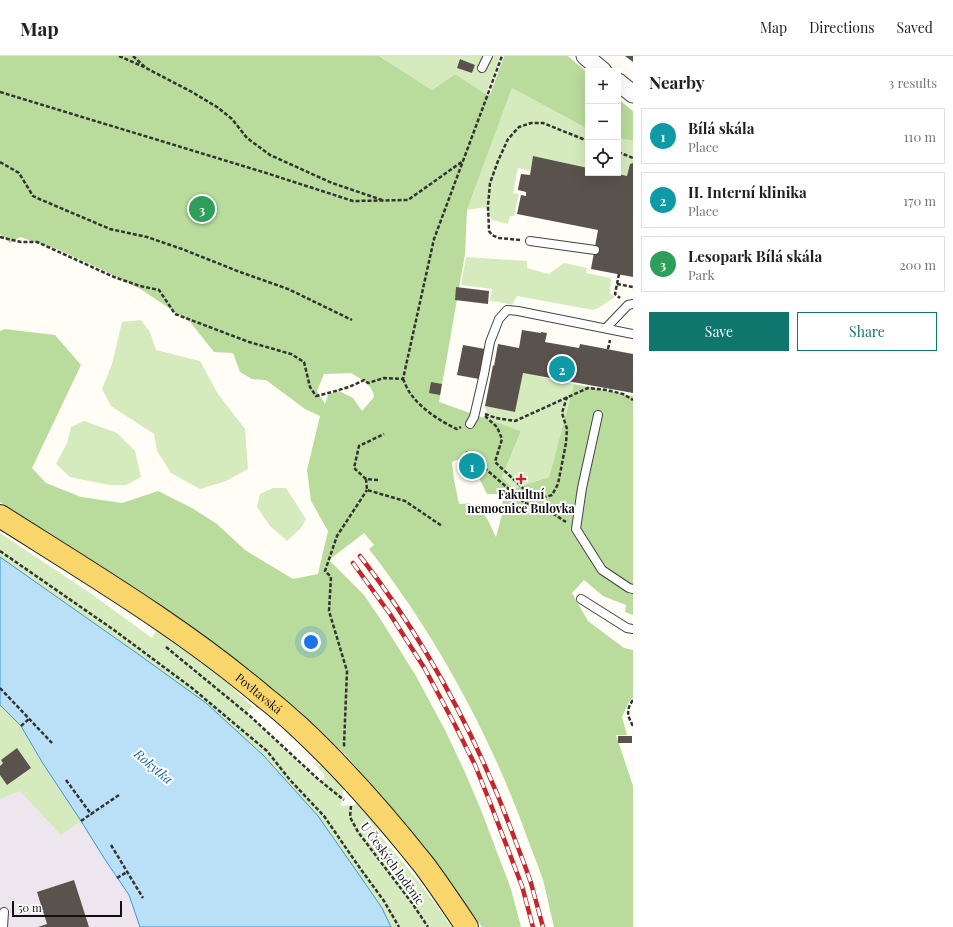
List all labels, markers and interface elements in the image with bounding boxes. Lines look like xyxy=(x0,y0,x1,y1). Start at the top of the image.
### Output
text: Map xyxy=(20,15,59,41)
text: Map xyxy=(760,18,787,37)
text: Directions xyxy=(809,18,875,37)
text: Saved xyxy=(897,18,933,37)
map controls xyxy=(585,68,621,176)
button: + xyxy=(585,68,621,104)
text: Nearby xyxy=(649,71,704,93)
text: 3 results xyxy=(888,74,937,91)
button: − xyxy=(585,104,621,140)
text: Bílá skála xyxy=(688,118,754,138)
text: 1 xyxy=(661,128,665,145)
text: 110 m xyxy=(904,128,936,145)
text: Place xyxy=(688,138,719,155)
button: locate xyxy=(585,140,621,176)
text: II. Interní klinika xyxy=(688,182,807,202)
text: 2 xyxy=(660,192,666,209)
text: 170 m xyxy=(903,192,936,209)
pin: 3 xyxy=(189,194,215,224)
text: Place xyxy=(688,202,719,219)
text: Lesopark Bílá skála xyxy=(688,246,822,266)
text: 3 xyxy=(660,256,666,273)
text: 200 m xyxy=(899,256,936,273)
text: Park xyxy=(688,266,715,283)
button: Save xyxy=(649,312,789,351)
button: Share xyxy=(797,312,937,351)
pin: 2 xyxy=(549,354,575,384)
pin: 1 xyxy=(459,451,485,481)
marker: Fakultní nemocnice Bulovka xyxy=(515,473,527,485)
place label: Fakultní nemocnice Bulovka xyxy=(467,486,575,516)
your location xyxy=(301,632,321,652)
street label: Povltavská xyxy=(232,669,286,717)
water label: Rokytka xyxy=(130,744,177,787)
street label: U Českých loděnic xyxy=(358,819,428,908)
scale bar xyxy=(12,899,122,918)
text: 50 m xyxy=(18,900,42,915)

